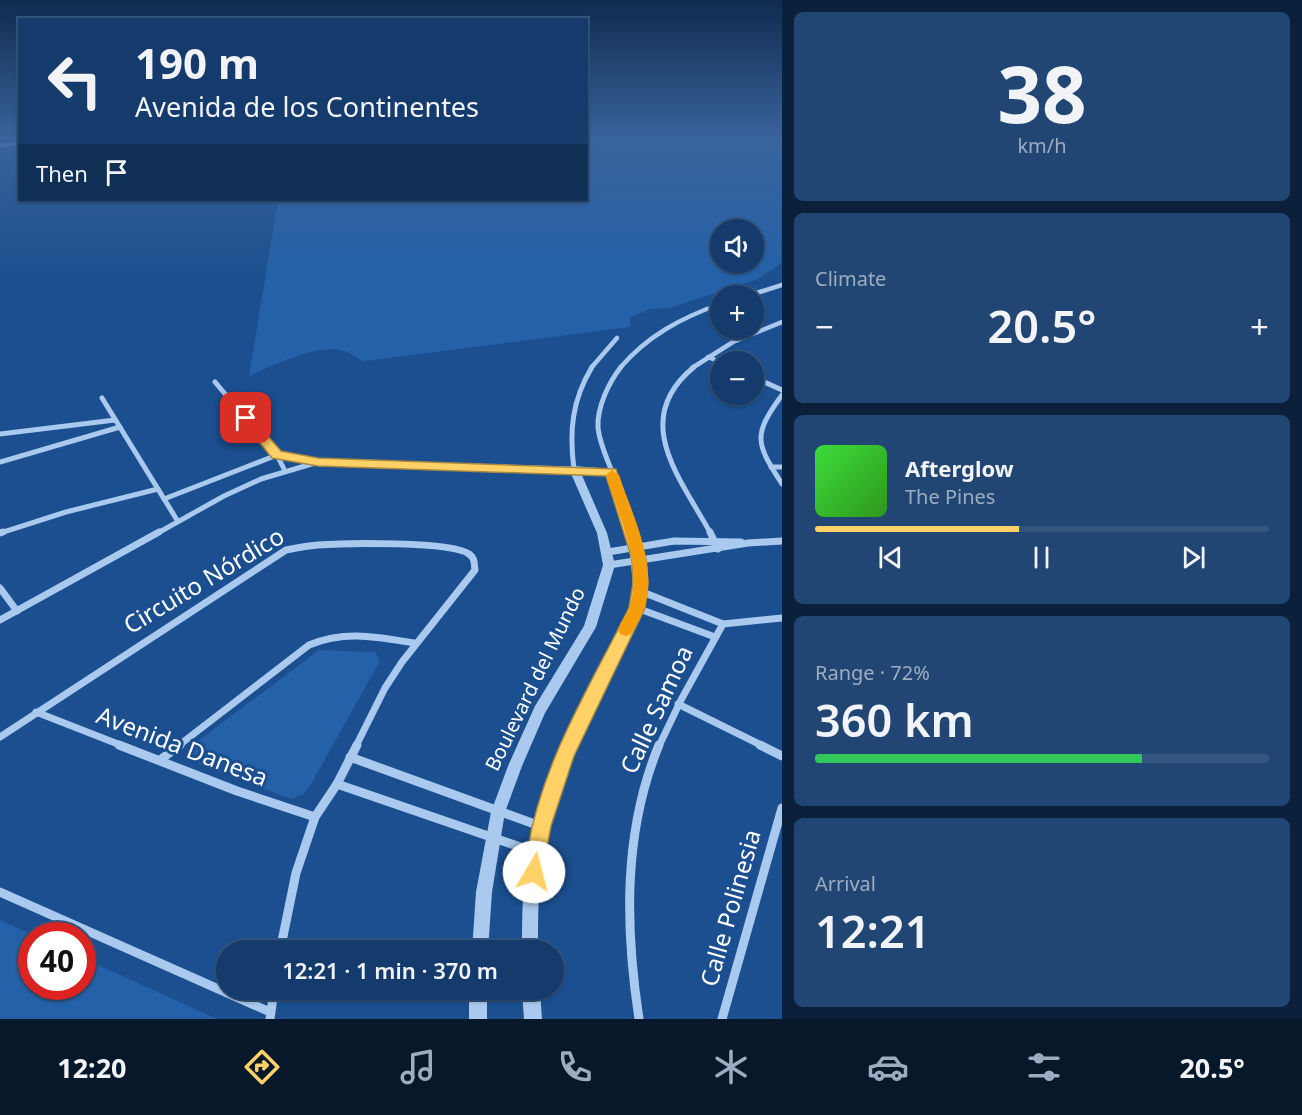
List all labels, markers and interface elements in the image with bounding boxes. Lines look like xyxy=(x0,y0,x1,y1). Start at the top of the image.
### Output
text: 190 m xyxy=(135,34,259,91)
text: 38 xyxy=(997,40,1087,146)
icon: left xyxy=(36,42,114,120)
text: Avenida de los Continentes xyxy=(135,88,479,125)
text: km/h xyxy=(1017,132,1067,159)
icon: arrive xyxy=(100,156,133,189)
text: Then xyxy=(36,158,88,188)
map controls xyxy=(710,219,764,405)
button: sound xyxy=(710,219,764,273)
text: Climate xyxy=(815,265,886,292)
button: + xyxy=(710,285,764,339)
text: 20.5° xyxy=(988,295,1096,356)
text: − xyxy=(815,304,834,349)
text: + xyxy=(1250,304,1269,349)
button: − xyxy=(710,351,764,405)
pin xyxy=(220,392,271,443)
icon: arrive xyxy=(229,401,262,434)
text: Afterglow xyxy=(905,453,1014,483)
text: The Pines xyxy=(905,483,995,510)
street label: Circuito Nórdico xyxy=(117,519,290,641)
icon: previous xyxy=(874,541,907,574)
icon: pause xyxy=(1025,541,1058,574)
icon: next xyxy=(1177,541,1210,574)
street label: Boulevard del Mundo xyxy=(478,582,591,775)
street label: Calle Samoa xyxy=(612,640,700,779)
text: Range · 72% xyxy=(815,659,930,686)
text: 360 km xyxy=(815,689,974,750)
street label: Avenida Danesa xyxy=(92,698,273,793)
street label: Calle Polinesia xyxy=(691,825,768,990)
position arrow xyxy=(502,840,566,904)
text: Arrival xyxy=(815,870,876,897)
text: 12:21 xyxy=(815,900,930,961)
speed limit sign: 40 xyxy=(18,922,96,1000)
text: 12:21 · 1 min · 370 m xyxy=(282,955,498,985)
icon: directions xyxy=(241,1046,283,1088)
icon: music xyxy=(397,1046,439,1088)
icon: phone xyxy=(554,1046,596,1088)
icon: climate xyxy=(710,1046,752,1088)
icon: car xyxy=(867,1046,909,1088)
icon: filters xyxy=(1023,1046,1065,1088)
text: 12:20 xyxy=(57,1049,127,1086)
text: 20.5° xyxy=(1179,1049,1245,1086)

